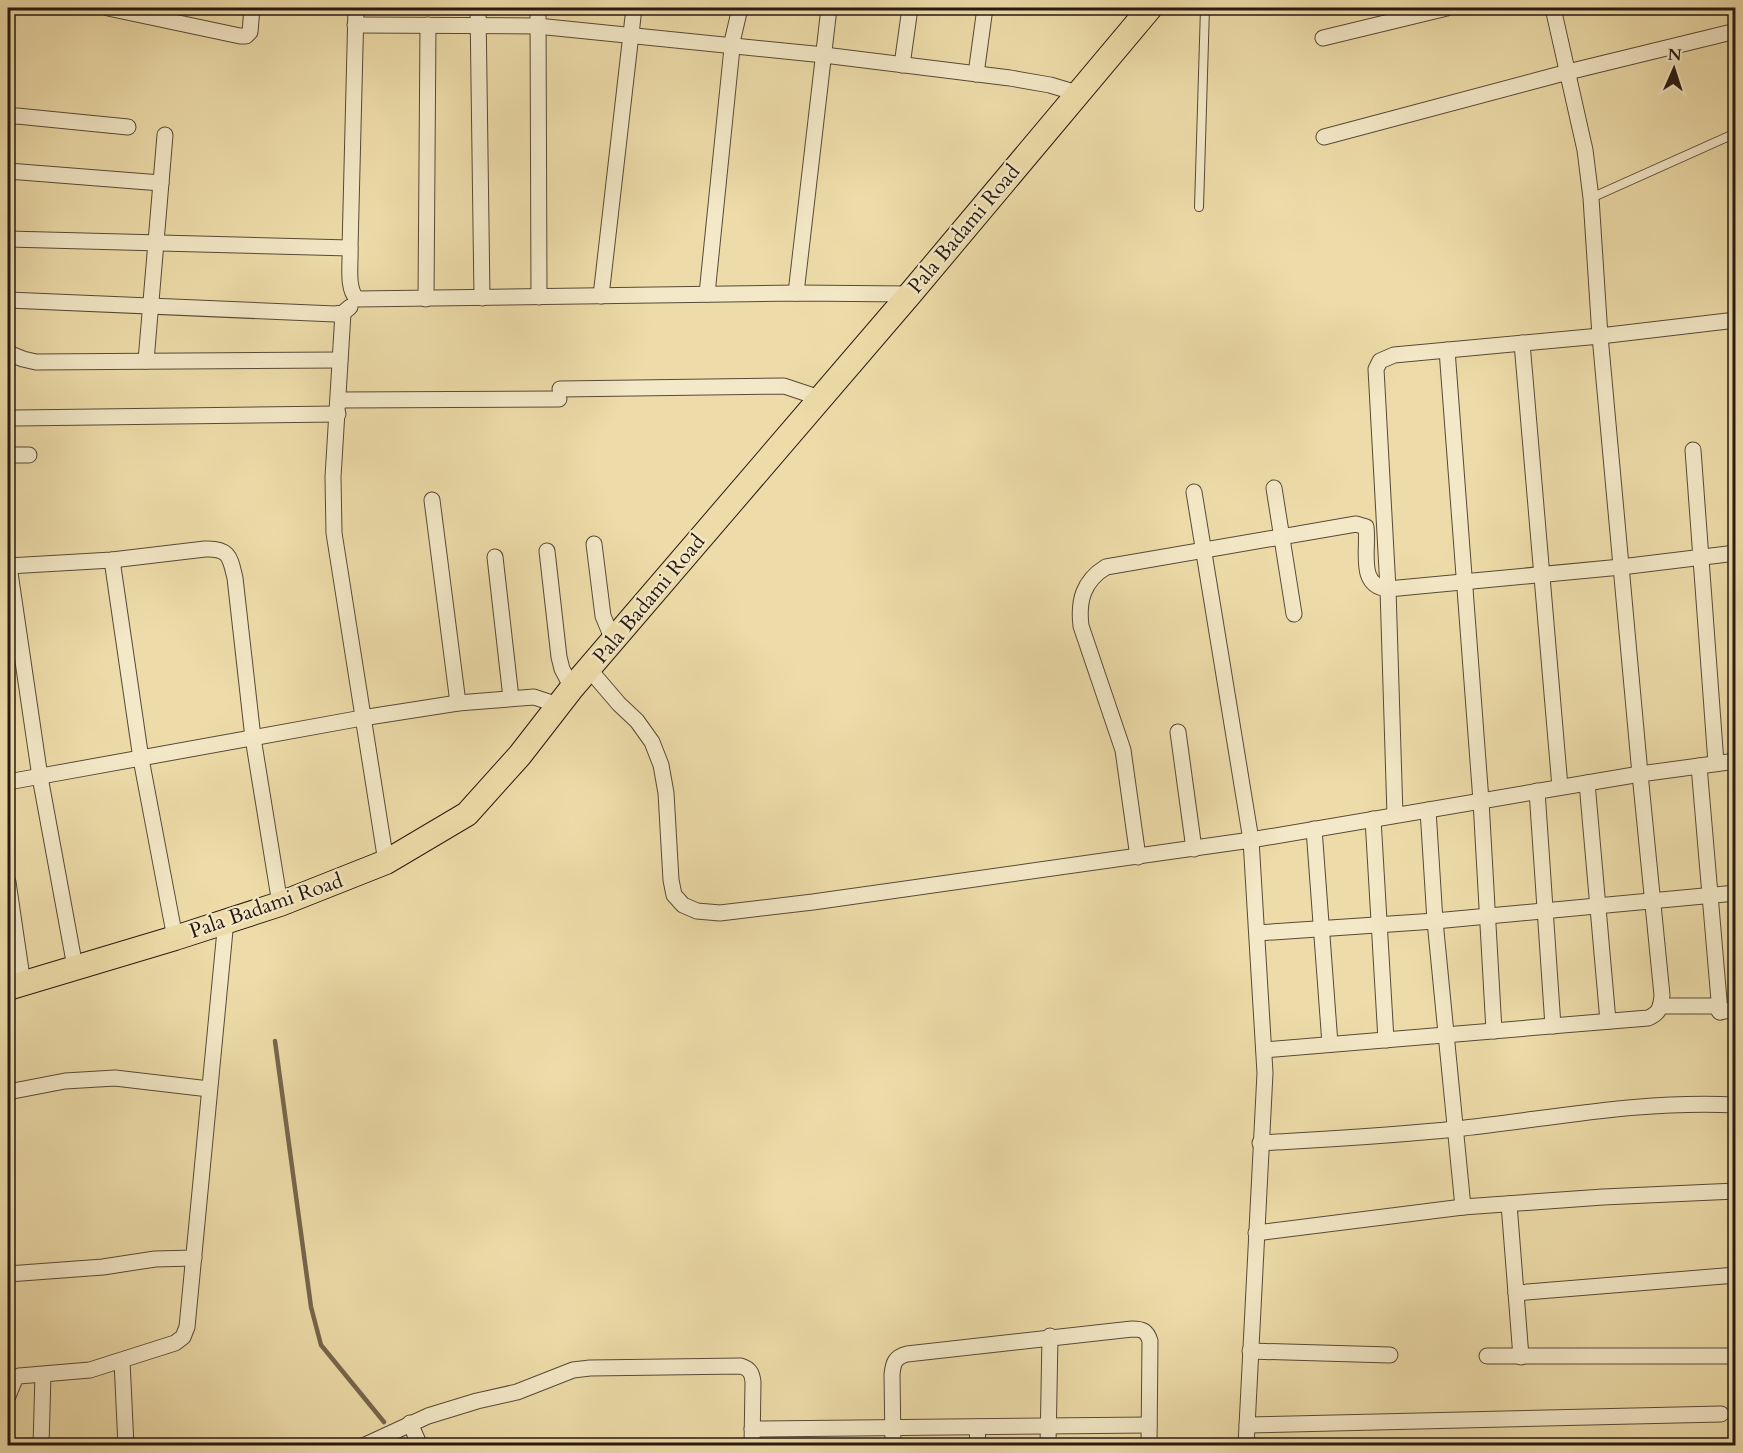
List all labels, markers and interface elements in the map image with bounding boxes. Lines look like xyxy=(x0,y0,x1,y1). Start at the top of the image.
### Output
north arrow xyxy=(1644,39,1704,99)
text: N xyxy=(1667,44,1682,66)
street label: Pala Badami Road xyxy=(901,158,1027,300)
street label: Pala Badami Road xyxy=(586,528,712,670)
street label: Pala Badami Road xyxy=(185,866,347,946)

